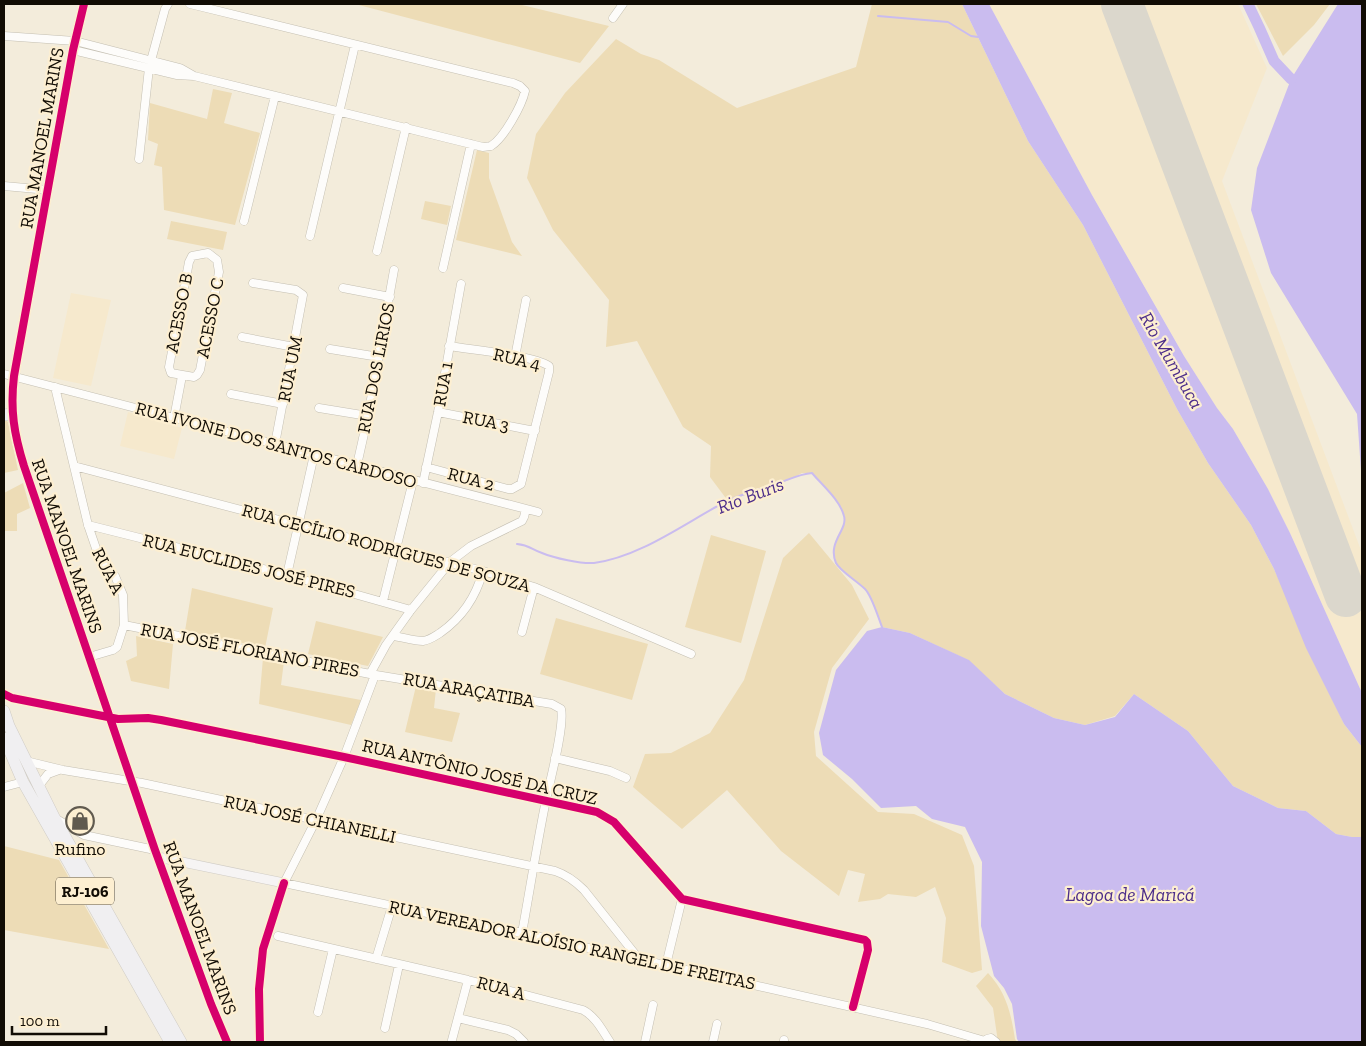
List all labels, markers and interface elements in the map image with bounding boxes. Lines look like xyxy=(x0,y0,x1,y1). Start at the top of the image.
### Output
street label: RUA MANOEL MARINS xyxy=(15,46,69,230)
street label: ACESSO B xyxy=(161,271,198,355)
street label: ACESSO C xyxy=(191,276,229,360)
street label: RUA DOS LIRIOS xyxy=(353,301,399,435)
water label: Rio Mumbuca xyxy=(1135,308,1208,413)
street label: RUA UM xyxy=(273,334,307,404)
street label: RUA 4 xyxy=(491,343,543,375)
street label: RUA 1 xyxy=(428,360,458,408)
street label: RUA IVONE DOS SANTOS CARDOSO xyxy=(133,397,419,493)
street label: RUA 3 xyxy=(461,406,511,436)
street label: RUA MANOEL MARINS xyxy=(27,456,107,636)
street label: RUA 2 xyxy=(445,462,497,496)
water label: Rio Buris xyxy=(713,472,787,519)
street label: RUA CECÍLIO RODRIGUES DE SOUZA xyxy=(239,499,533,597)
street label: RUA EUCLIDES JOSÉ PIRES xyxy=(141,529,357,603)
street label: RUA A xyxy=(87,544,129,598)
street label: RUA JOSÉ FLORIANO PIRES xyxy=(139,618,361,682)
street label: RUA ARAÇATIBA xyxy=(402,668,537,712)
street label: RUA ANTÔNIO JOSÉ DA CRUZ xyxy=(360,734,600,810)
street label: RUA JOSÉ CHIANELLI xyxy=(222,790,398,848)
shop icon: Rufino xyxy=(65,806,95,836)
place label: Rufino xyxy=(55,838,106,860)
street label: RUA MANOEL MARINS xyxy=(158,838,242,1018)
road number: RJ-106 xyxy=(56,878,114,904)
water label: Lagoa de Maricá xyxy=(1065,883,1195,906)
street label: RUA VEREADOR ALOÍSIO RANGEL DE FREITAS xyxy=(387,895,757,995)
street label: RUA A xyxy=(474,971,528,1005)
scale bar xyxy=(12,1004,106,1036)
text: 100 m xyxy=(20,1012,59,1030)

